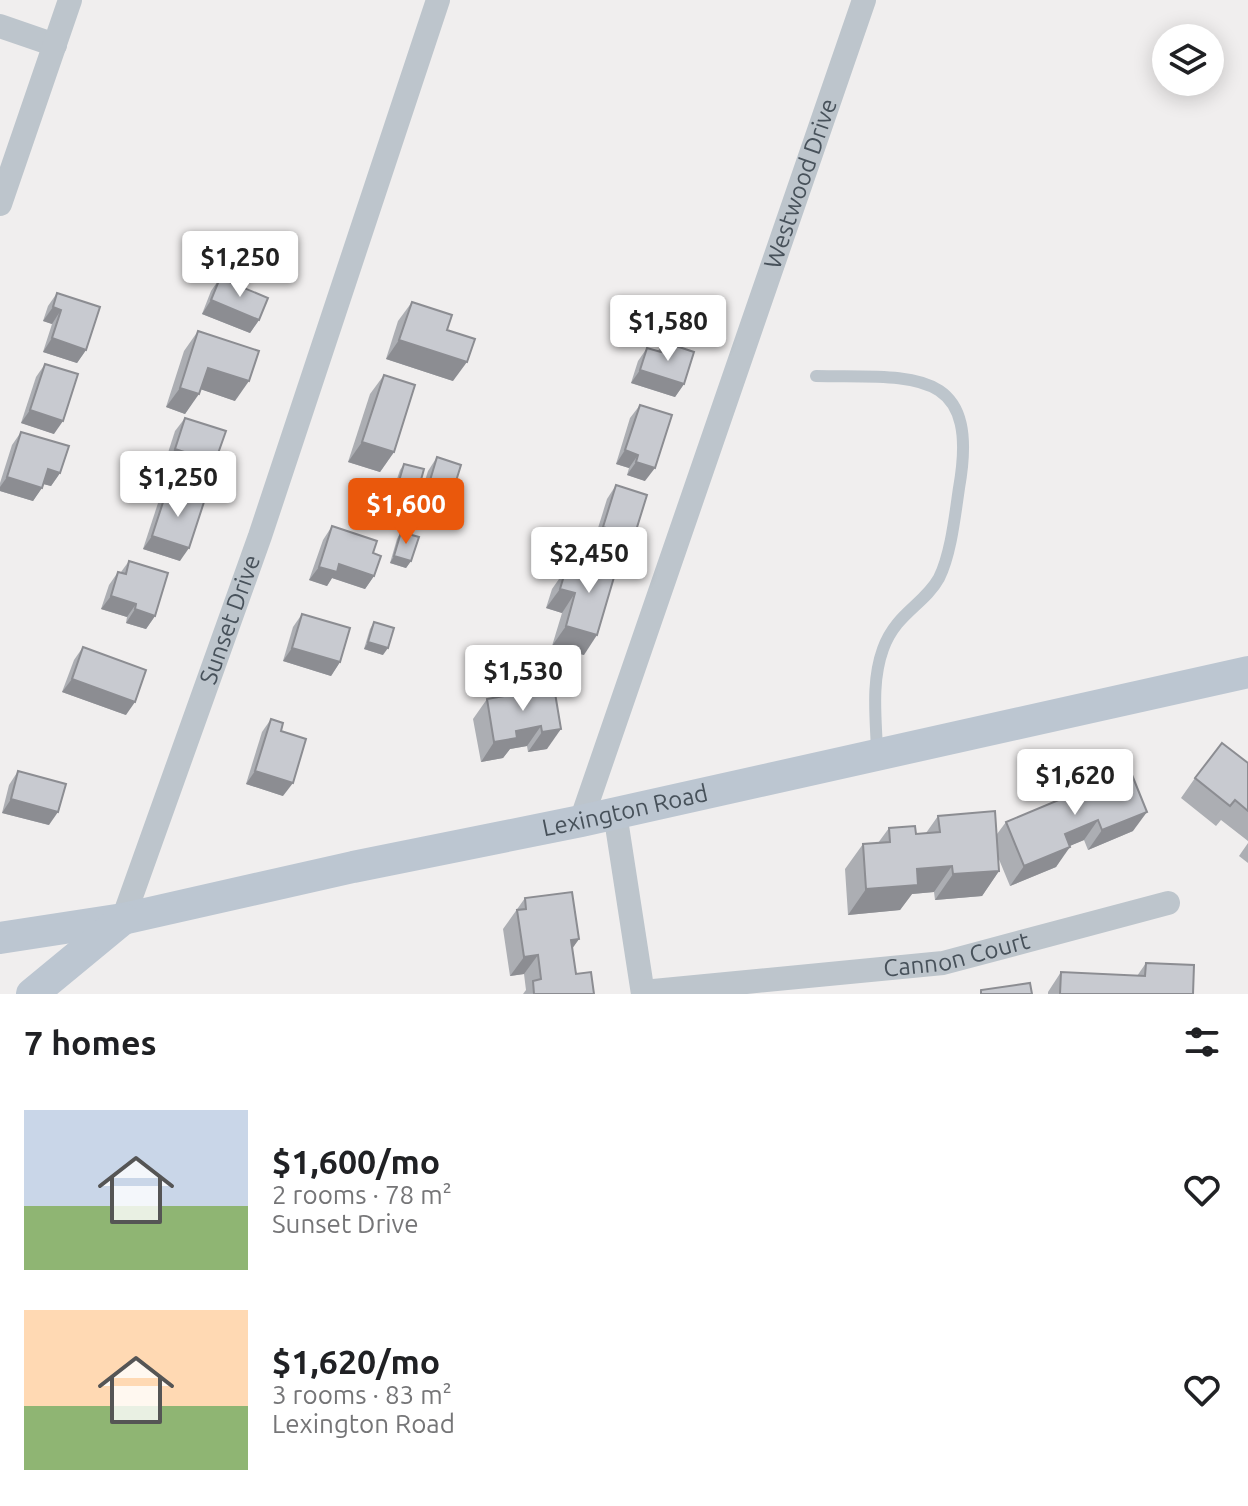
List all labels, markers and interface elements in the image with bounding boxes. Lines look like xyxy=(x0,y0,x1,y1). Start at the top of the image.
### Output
map controls xyxy=(1152,24,1224,96)
button: layers xyxy=(1152,24,1224,96)
street label: Westwood Drive xyxy=(758,95,842,272)
pin: $1,250 xyxy=(175,231,305,299)
text: $1,250 xyxy=(200,242,280,271)
pin: $1,580 xyxy=(603,295,733,363)
text: $1,580 xyxy=(628,306,708,335)
pin: $1,250 xyxy=(113,451,243,519)
text: $1,250 xyxy=(138,462,218,491)
pin: $1,600 xyxy=(341,478,471,546)
text: $1,600 xyxy=(366,489,446,518)
pin: $2,450 xyxy=(524,527,654,595)
text: $2,450 xyxy=(549,538,629,567)
street label: Sunset Drive xyxy=(194,551,265,688)
pin: $1,530 xyxy=(458,645,588,713)
text: $1,530 xyxy=(483,656,563,685)
pin: $1,620 xyxy=(1010,749,1140,817)
text: $1,620 xyxy=(1035,760,1115,789)
street label: Lexington Road xyxy=(540,779,710,842)
street label: Cannon Court xyxy=(882,926,1033,982)
icon: filters xyxy=(1180,1020,1224,1064)
text: 7 homes xyxy=(24,1023,157,1061)
icon: home xyxy=(88,1142,184,1238)
text: $1,600/mo xyxy=(272,1142,440,1180)
icon: heart xyxy=(1180,1168,1224,1212)
text: 2 rooms · 78 m² xyxy=(272,1180,452,1209)
text: Sunset Drive xyxy=(272,1209,419,1238)
icon: home xyxy=(88,1342,184,1438)
text: $1,620/mo xyxy=(272,1342,440,1380)
icon: heart xyxy=(1180,1368,1224,1412)
text: 3 rooms · 83 m² xyxy=(272,1380,452,1409)
text: Lexington Road xyxy=(272,1409,455,1438)

